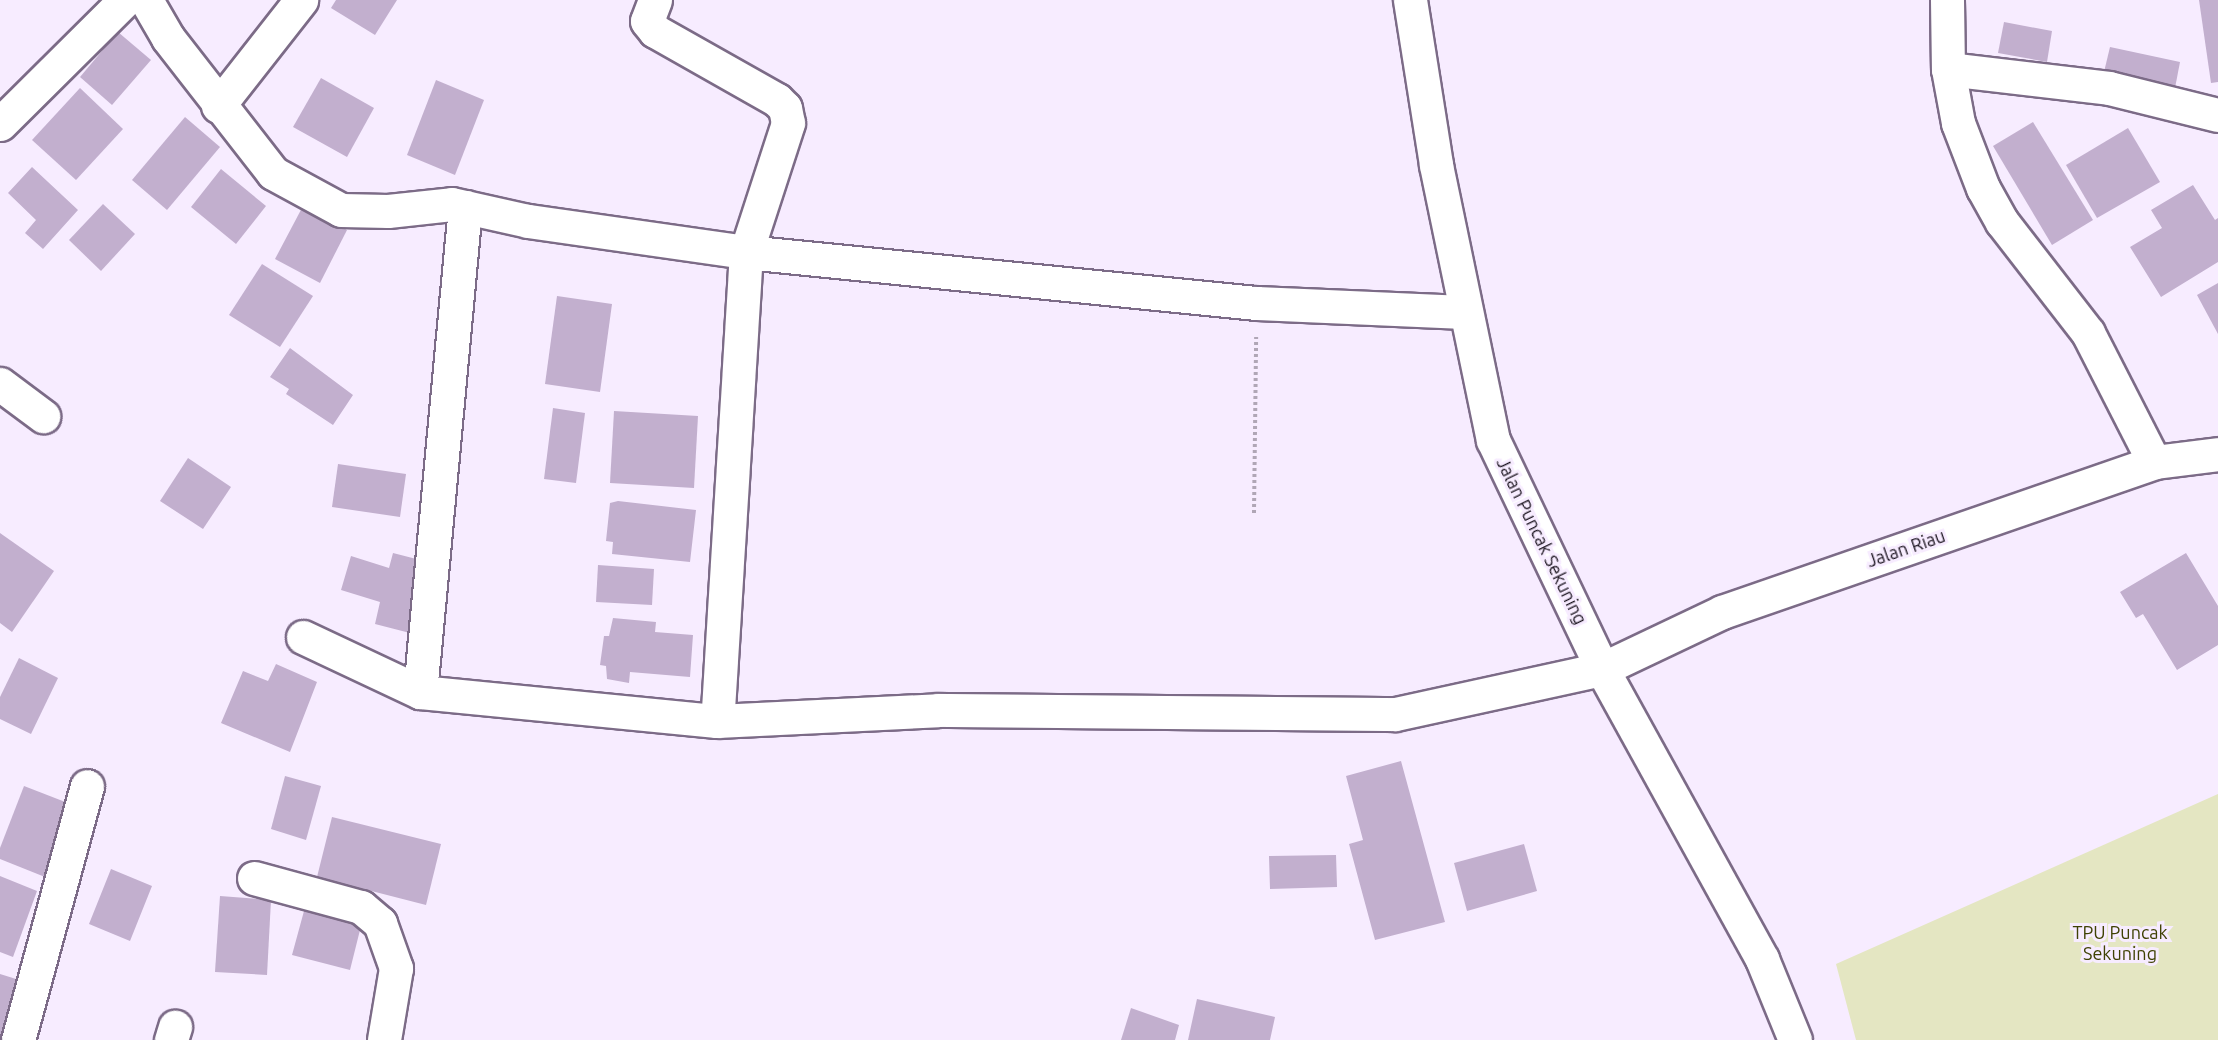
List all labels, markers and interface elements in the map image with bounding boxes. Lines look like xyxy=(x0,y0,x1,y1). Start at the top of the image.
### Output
street label: Jalan Puncak Sekuning xyxy=(1492,454,1592,628)
street label: Jalan Riau xyxy=(1864,524,1948,572)
park label: TPU Puncak Sekuning xyxy=(2072,922,2168,964)

